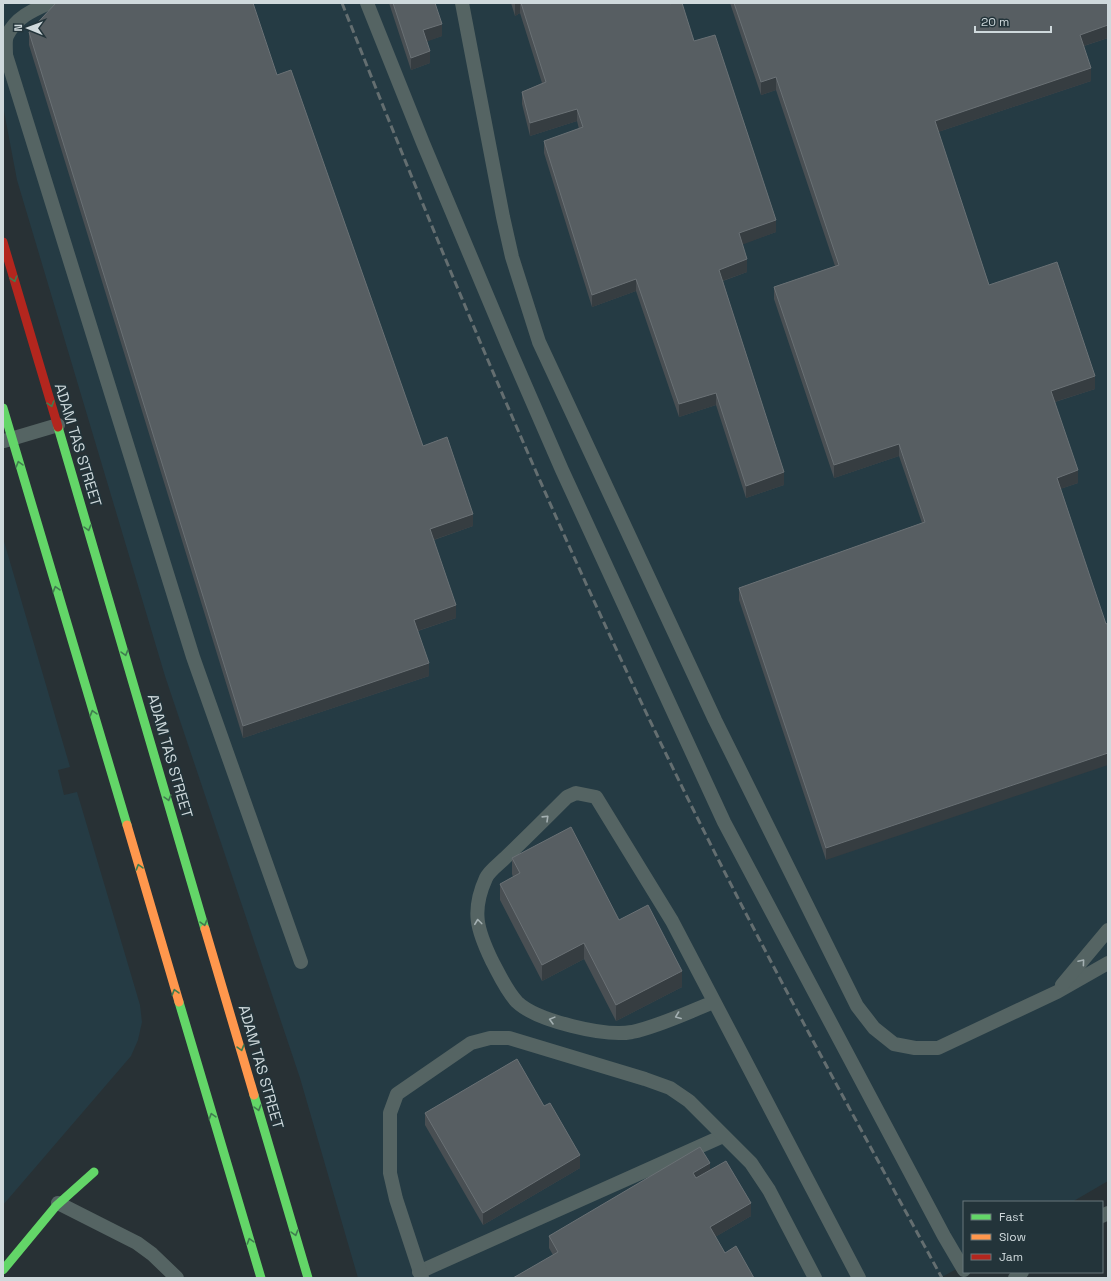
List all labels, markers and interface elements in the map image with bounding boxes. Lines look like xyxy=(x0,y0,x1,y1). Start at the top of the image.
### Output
north arrow xyxy=(8,8,48,48)
scale bar xyxy=(975,8,1051,34)
text: 20 m xyxy=(981,14,1009,30)
text: N xyxy=(11,24,25,32)
one-way arrow xyxy=(9,275,18,282)
street label: ADAM TAS STREET xyxy=(51,381,106,509)
one-way arrow xyxy=(46,400,55,407)
one-way arrow xyxy=(15,461,24,468)
one-way arrow xyxy=(83,525,92,532)
one-way arrow xyxy=(52,585,61,592)
one-way arrow xyxy=(120,649,129,656)
street label: ADAM TAS STREET xyxy=(144,692,197,820)
one-way arrow xyxy=(89,710,98,717)
one-way arrow xyxy=(163,794,172,801)
one-way arrow xyxy=(541,815,549,823)
one-way arrow xyxy=(135,864,144,871)
one-way arrow xyxy=(199,919,208,926)
one-way arrow xyxy=(474,919,483,925)
one-way arrow xyxy=(1077,959,1084,967)
one-way arrow xyxy=(171,988,180,995)
street label: ADAM TAS STREET xyxy=(235,1003,288,1131)
one-way arrow xyxy=(674,1012,681,1020)
one-way arrow xyxy=(549,1016,556,1025)
one-way arrow xyxy=(236,1044,245,1051)
one-way arrow xyxy=(253,1104,262,1111)
one-way arrow xyxy=(208,1113,217,1120)
legend xyxy=(963,1201,1103,1273)
text: Fast xyxy=(999,1209,1024,1225)
one-way arrow xyxy=(290,1229,299,1236)
text: Slow xyxy=(999,1229,1026,1245)
one-way arrow xyxy=(246,1237,255,1244)
text: Jam xyxy=(999,1249,1023,1265)

